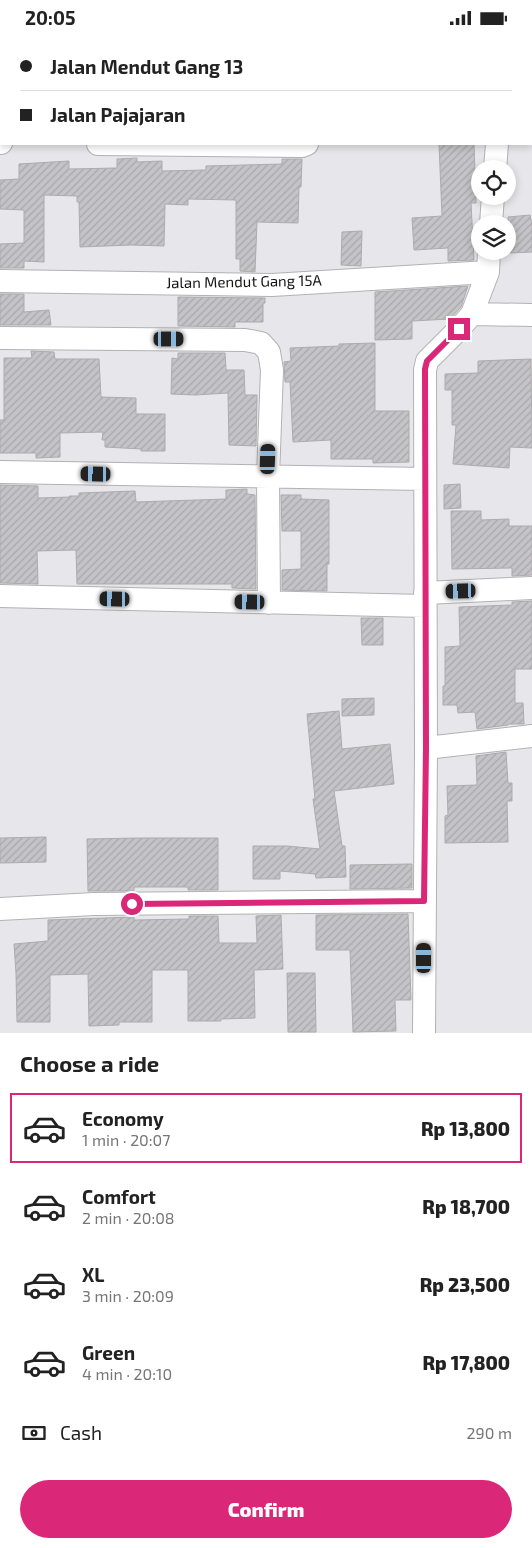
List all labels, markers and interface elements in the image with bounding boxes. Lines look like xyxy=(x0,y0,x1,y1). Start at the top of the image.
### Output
text: 20:05 xyxy=(25,6,75,29)
text: Jalan Mendut Gang 13 xyxy=(50,55,243,78)
text: Jalan Pajajaran xyxy=(50,103,185,126)
map controls xyxy=(471,160,516,260)
button: locate xyxy=(471,160,516,205)
button: layers xyxy=(471,215,516,260)
street label: Jalan Mendut Gang 15A xyxy=(166,271,323,291)
route end xyxy=(448,318,470,340)
car xyxy=(154,332,184,347)
car xyxy=(259,444,276,474)
car xyxy=(80,466,111,482)
car xyxy=(445,583,476,599)
car xyxy=(99,591,130,607)
car xyxy=(234,594,265,610)
route start xyxy=(121,893,143,915)
car xyxy=(416,943,431,973)
text: Choose a ride xyxy=(20,1050,159,1076)
icon: car xyxy=(22,1106,67,1151)
text: Economy xyxy=(82,1107,164,1130)
text: Rp 13,800 xyxy=(421,1117,510,1140)
text: 1 min · 20:07 xyxy=(82,1130,170,1149)
icon: car xyxy=(22,1184,67,1229)
text: Comfort xyxy=(82,1185,156,1208)
text: Rp 18,700 xyxy=(422,1195,510,1218)
text: 2 min · 20:08 xyxy=(82,1208,175,1227)
icon: car xyxy=(22,1262,67,1307)
text: XL xyxy=(82,1263,104,1286)
text: Rp 23,500 xyxy=(420,1273,510,1296)
text: 3 min · 20:09 xyxy=(82,1286,174,1305)
icon: car xyxy=(22,1340,67,1385)
text: Green xyxy=(82,1341,135,1364)
text: Rp 17,800 xyxy=(422,1351,510,1374)
text: 4 min · 20:10 xyxy=(82,1364,172,1383)
icon: cash xyxy=(20,1419,48,1447)
text: Cash xyxy=(60,1421,102,1444)
text: 290 m xyxy=(467,1423,512,1442)
button: Confirm xyxy=(20,1480,512,1538)

